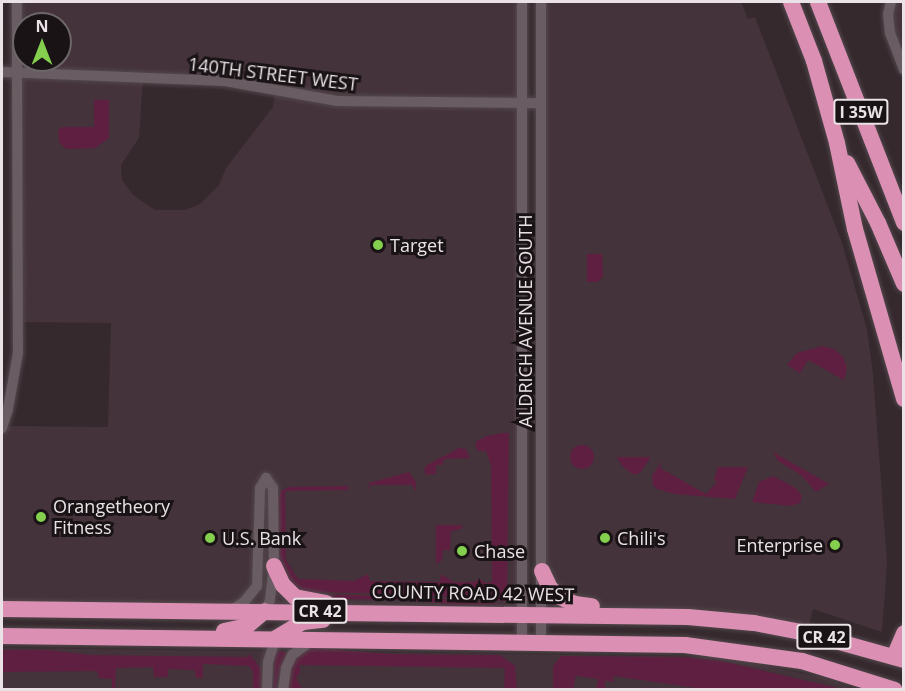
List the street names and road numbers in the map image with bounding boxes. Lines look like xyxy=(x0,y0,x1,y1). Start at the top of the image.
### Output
street label: 140TH STREET WEST xyxy=(187,53,359,95)
road number: I 35W xyxy=(832,99,890,125)
street label: ALDRICH AVENUE SOUTH xyxy=(514,215,536,427)
street label: COUNTY ROAD 42 WEST xyxy=(372,580,574,606)
road number: CR 42 xyxy=(292,598,348,624)
road number: CR 42 xyxy=(796,624,852,650)

